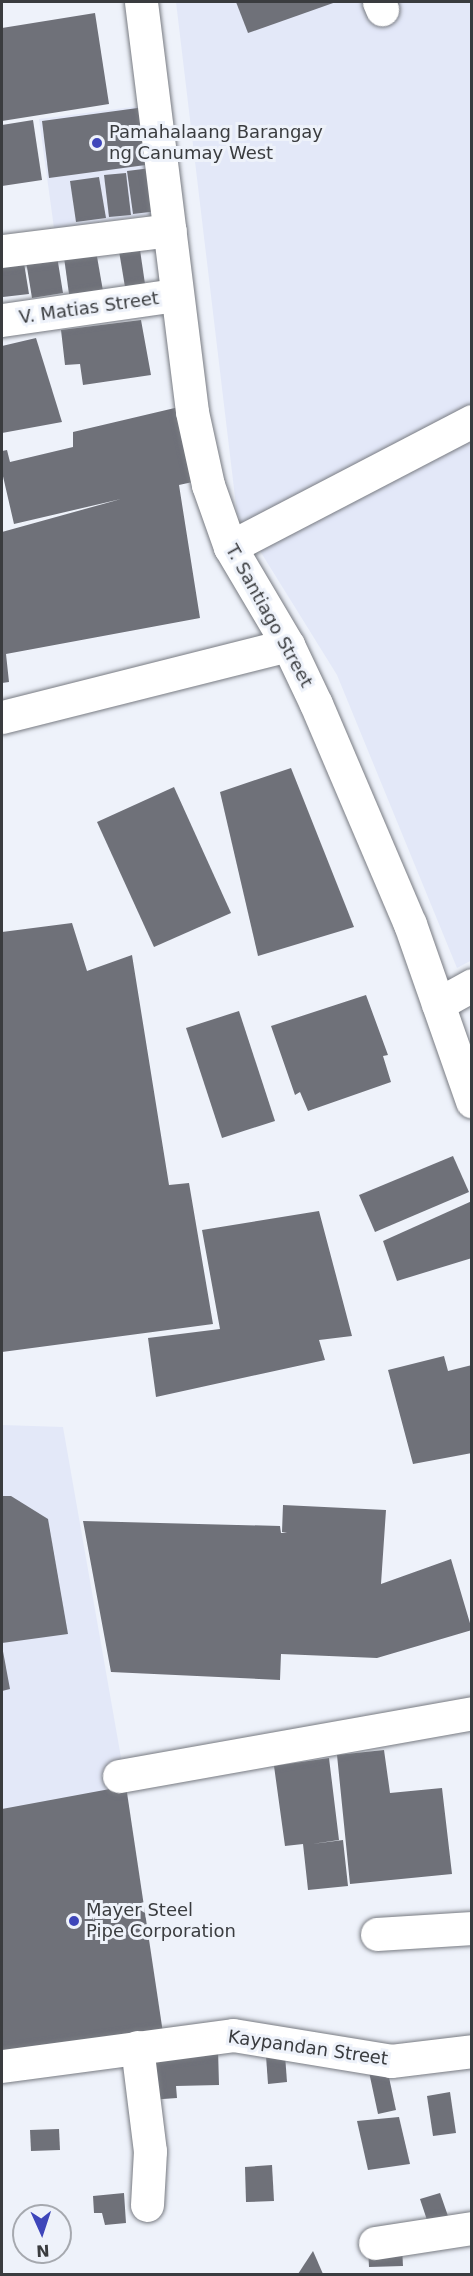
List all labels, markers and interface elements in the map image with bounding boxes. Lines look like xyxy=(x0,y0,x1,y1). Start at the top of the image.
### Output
place label: Pamahalaang Barangay ng Canumay West xyxy=(109,122,323,164)
marker: Pamahalaang Barangay ng Canumay West xyxy=(90,136,104,150)
street label: V. Matias Street xyxy=(18,288,160,328)
street label: T. Santiago Street xyxy=(221,541,317,691)
place label: Mayer Steel Pipe Corporation xyxy=(86,1900,236,1942)
marker: Mayer Steel Pipe Corporation xyxy=(67,1914,81,1928)
street label: Kaypandan Street xyxy=(227,2026,389,2070)
north arrow xyxy=(12,2204,72,2264)
text: N xyxy=(36,2241,50,2260)

